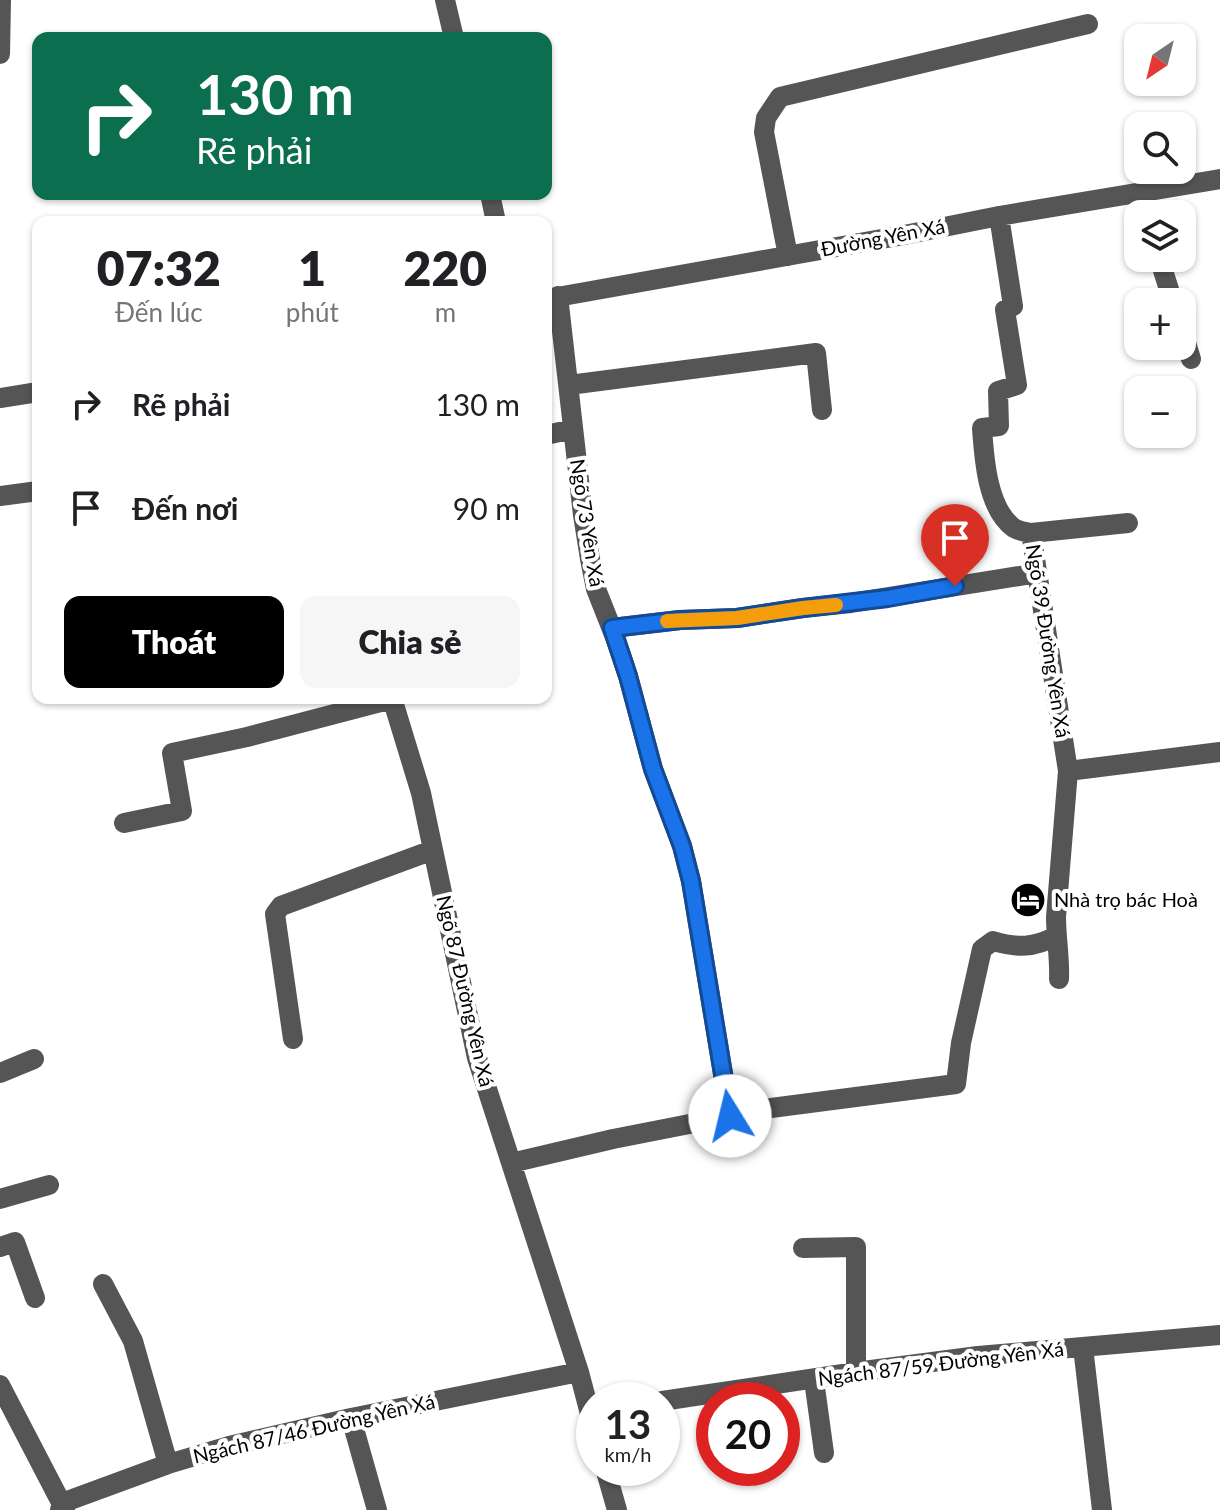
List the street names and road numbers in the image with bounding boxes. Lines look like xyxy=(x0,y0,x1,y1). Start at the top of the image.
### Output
street label: Đường Yên Xá xyxy=(819,213,947,261)
street label: Ngõ 73 Yên Xá xyxy=(566,457,610,588)
street label: Ngõ 39 Đường Yên Xá xyxy=(1022,542,1076,739)
street label: Ngõ 87 Đường Yên Xá xyxy=(432,893,500,1089)
street label: Ngách 87/59 Đường Yên Xá xyxy=(817,1336,1065,1390)
street label: Ngách 87/46 Đường Yên Xá xyxy=(190,1388,437,1468)

